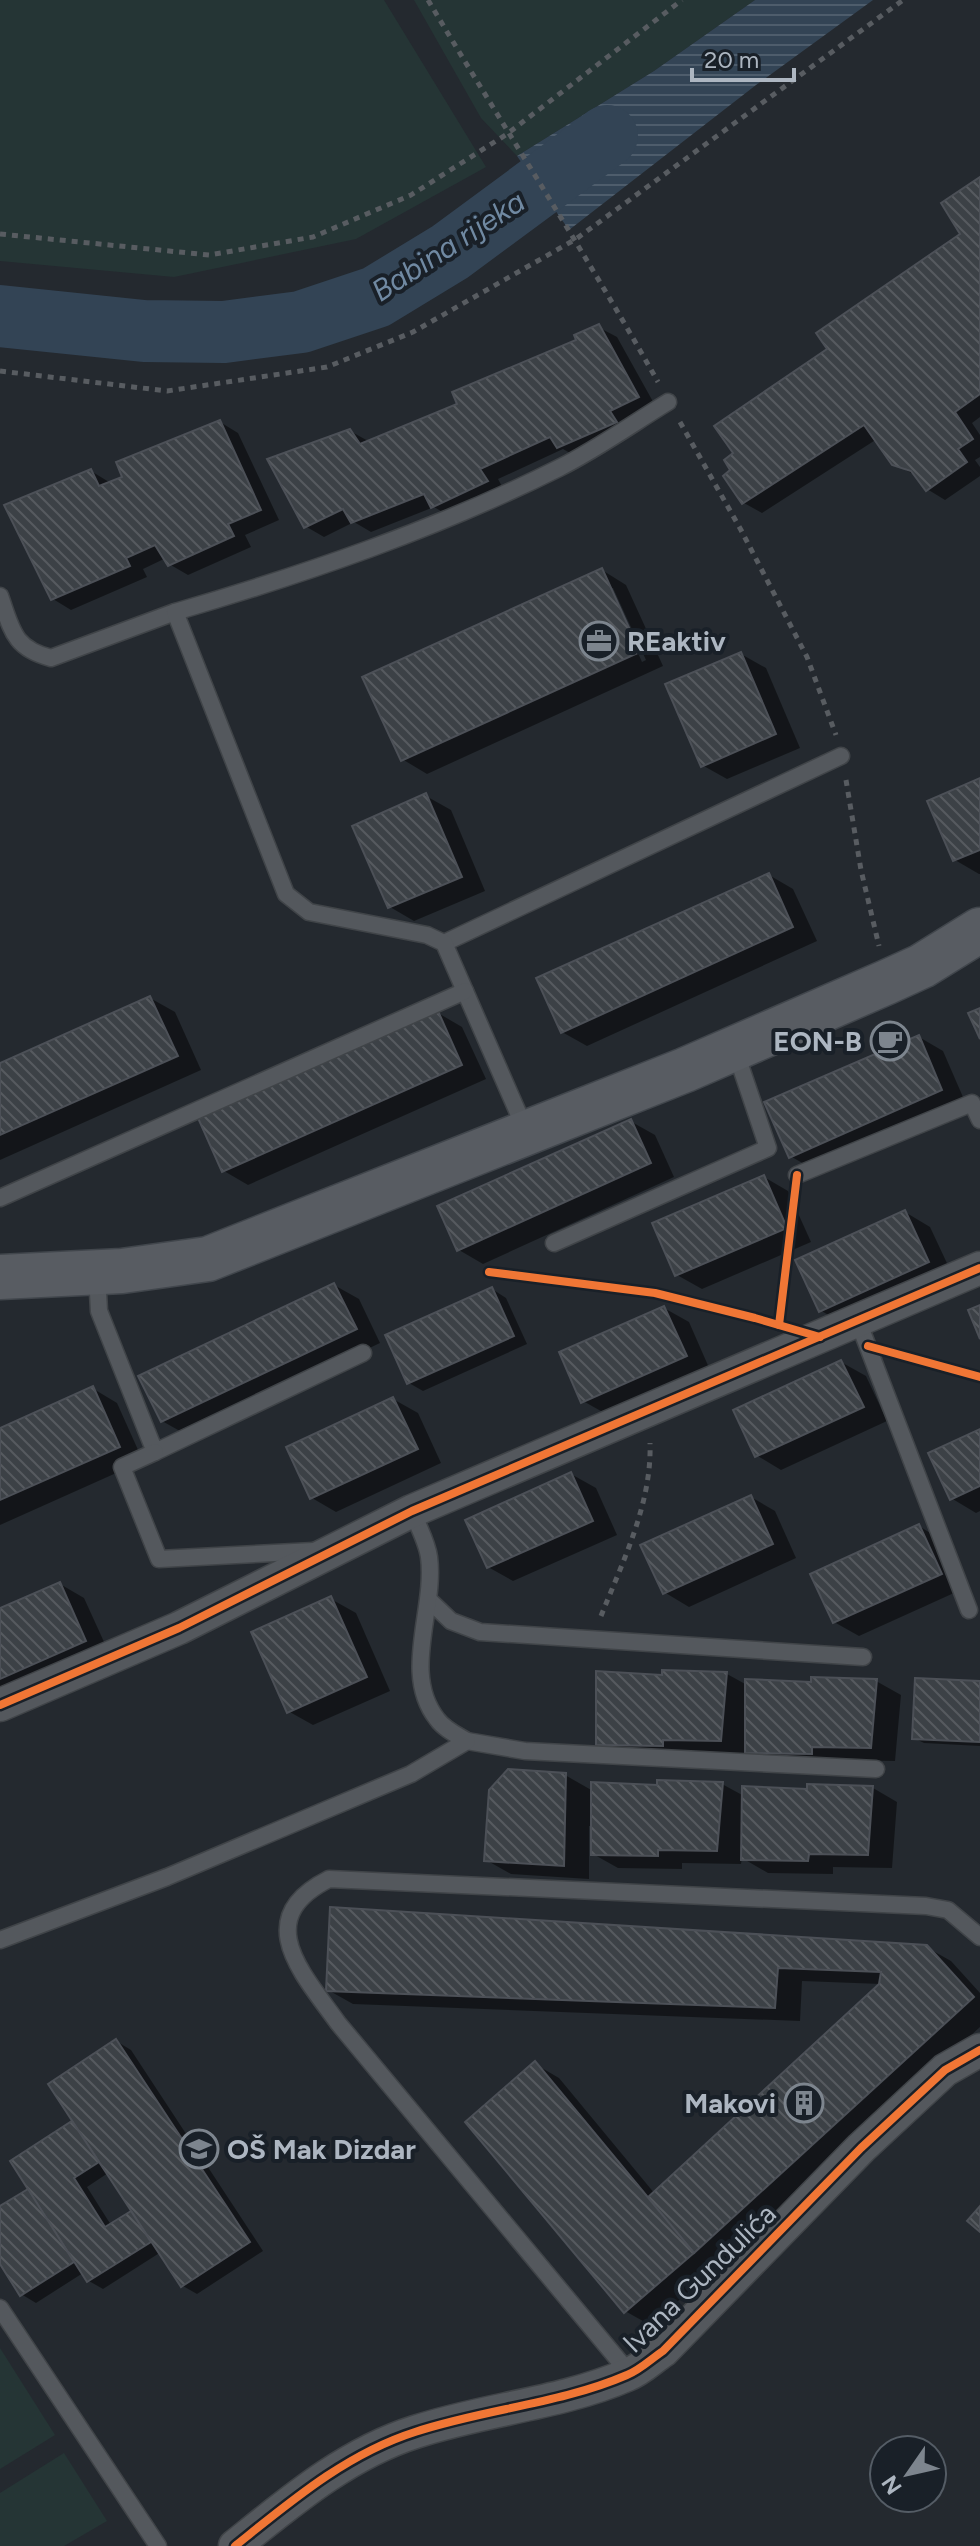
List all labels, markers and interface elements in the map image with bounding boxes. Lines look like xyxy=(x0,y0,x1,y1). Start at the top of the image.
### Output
scale bar xyxy=(692,32,794,82)
text: 20 m xyxy=(704,45,759,74)
water label: Babina rijeka xyxy=(364,183,532,309)
office icon: REaktiv xyxy=(578,620,620,662)
place label: REaktiv xyxy=(627,624,726,658)
cafe icon: EON-B xyxy=(869,1020,911,1062)
place label: EON-B xyxy=(773,1024,862,1058)
building icon: Makovi xyxy=(783,2082,825,2124)
place label: Makovi xyxy=(684,2086,776,2120)
school or university icon: OŠ Mak Dizdar xyxy=(178,2128,220,2170)
place label: OŠ Mak Dizdar xyxy=(227,2132,416,2166)
street label: Ivana Gundulića xyxy=(615,2196,783,2360)
north arrow xyxy=(868,2434,948,2514)
text: N xyxy=(876,2470,908,2500)

